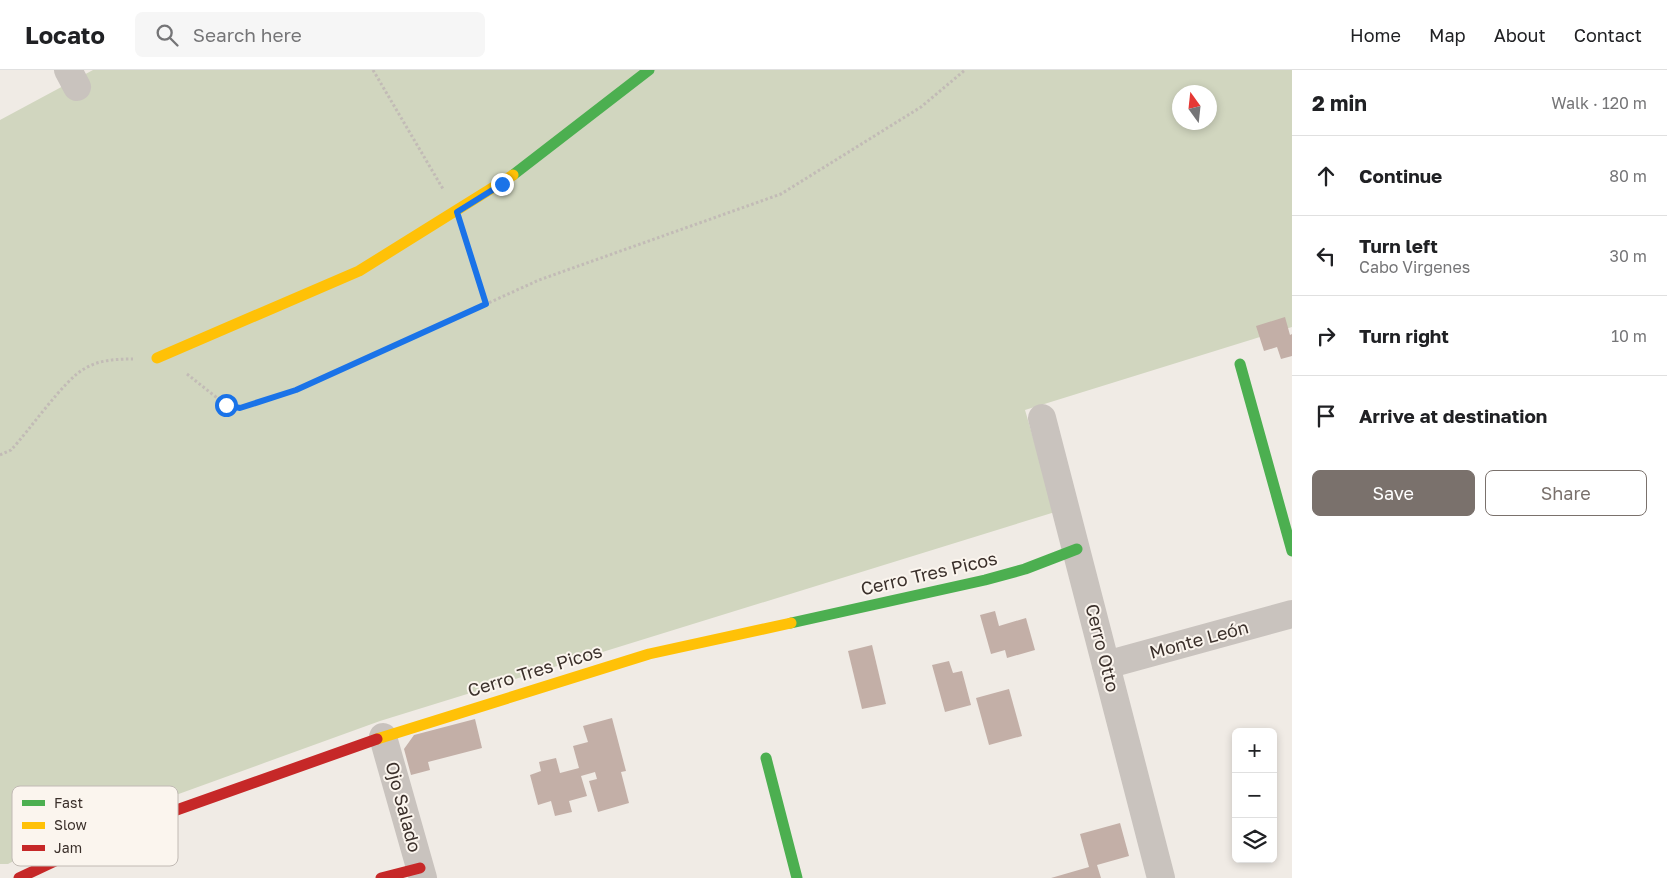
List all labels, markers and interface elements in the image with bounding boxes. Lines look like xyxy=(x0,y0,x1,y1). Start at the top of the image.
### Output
search box xyxy=(135,12,485,57)
text: Locato xyxy=(25,20,105,49)
icon: search xyxy=(153,21,181,49)
text: Search here xyxy=(193,23,302,46)
text: Home xyxy=(1350,24,1401,46)
text: Map xyxy=(1429,24,1466,46)
text: About xyxy=(1494,24,1546,46)
text: Contact xyxy=(1574,24,1642,46)
north arrow xyxy=(1172,85,1217,130)
text: 2 min xyxy=(1312,90,1367,116)
text: Walk · 120 m xyxy=(1551,93,1647,113)
icon: ahead xyxy=(1312,162,1340,190)
text: Continue xyxy=(1359,164,1442,187)
text: 80 m xyxy=(1609,166,1647,186)
route end xyxy=(491,173,514,196)
text: Turn left xyxy=(1359,234,1438,257)
icon: left xyxy=(1312,242,1340,270)
text: 30 m xyxy=(1610,246,1647,266)
text: Cabo Virgenes xyxy=(1359,257,1470,277)
icon: right xyxy=(1312,322,1340,350)
text: Turn right xyxy=(1359,324,1449,347)
text: 10 m xyxy=(1611,326,1647,346)
route start xyxy=(215,394,238,417)
icon: arrive xyxy=(1312,402,1340,430)
text: Arrive at destination xyxy=(1359,404,1547,427)
button: Save xyxy=(1312,470,1475,516)
button: Share xyxy=(1485,470,1647,516)
street label: Cerro Tres Picos xyxy=(858,547,999,599)
street label: Cerro Otto xyxy=(1081,601,1125,694)
street label: Monte León xyxy=(1147,615,1251,663)
street label: Cerro Tres Picos xyxy=(465,639,605,701)
map controls xyxy=(1232,728,1277,863)
button: + xyxy=(1232,728,1277,773)
street label: Ojo Salado xyxy=(381,759,427,854)
button: − xyxy=(1232,773,1277,818)
legend xyxy=(12,786,178,866)
text: Fast xyxy=(54,794,83,811)
text: Slow xyxy=(54,816,87,833)
button: layers xyxy=(1232,818,1277,863)
text: Jam xyxy=(54,839,82,856)

